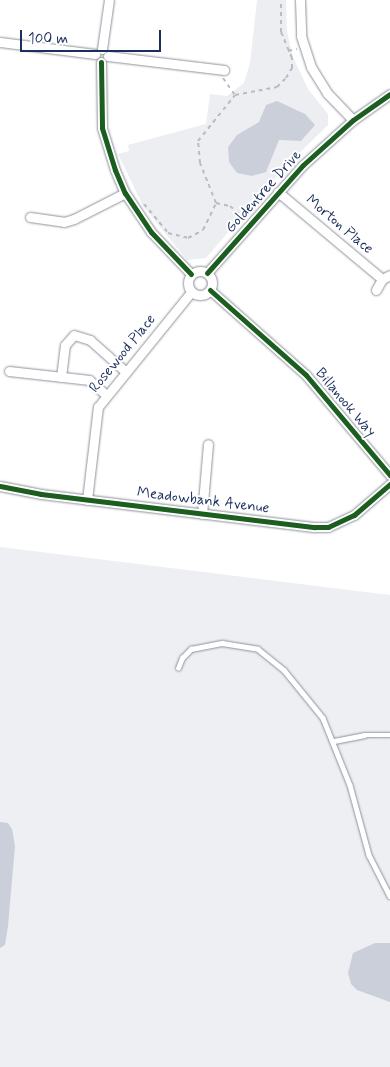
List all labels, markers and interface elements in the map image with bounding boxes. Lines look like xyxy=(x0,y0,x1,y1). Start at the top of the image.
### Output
scale bar xyxy=(22,20,164,52)
text: 100 m xyxy=(28,29,68,49)
street label: Goldentree Drive xyxy=(222,147,306,237)
street label: Morton Place xyxy=(301,191,377,259)
street label: Rosewood Place xyxy=(86,311,160,397)
street label: Billanook Way xyxy=(310,364,380,442)
street label: Meadowbank Avenue xyxy=(135,484,271,518)

